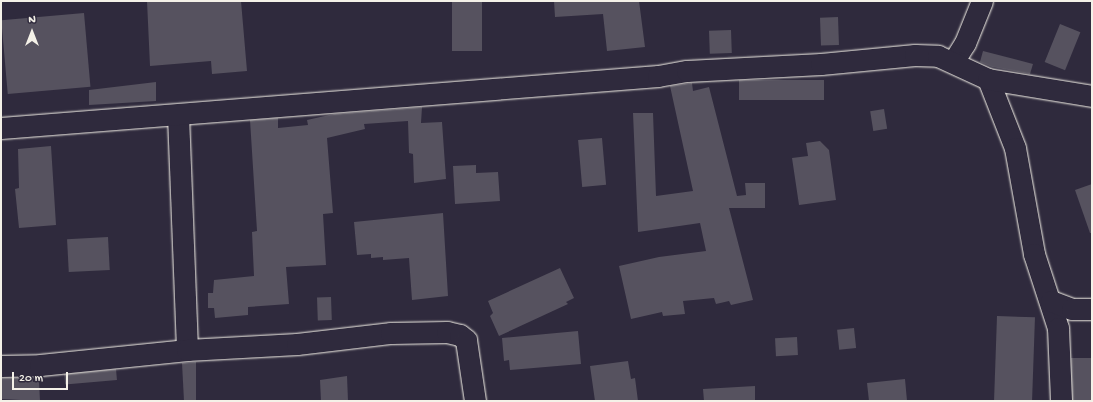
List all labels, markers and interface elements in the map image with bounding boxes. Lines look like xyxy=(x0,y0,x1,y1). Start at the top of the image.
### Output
north arrow xyxy=(12,12,52,52)
text: N xyxy=(28,14,36,26)
scale bar xyxy=(14,364,70,390)
text: 20 m xyxy=(19,372,43,386)

